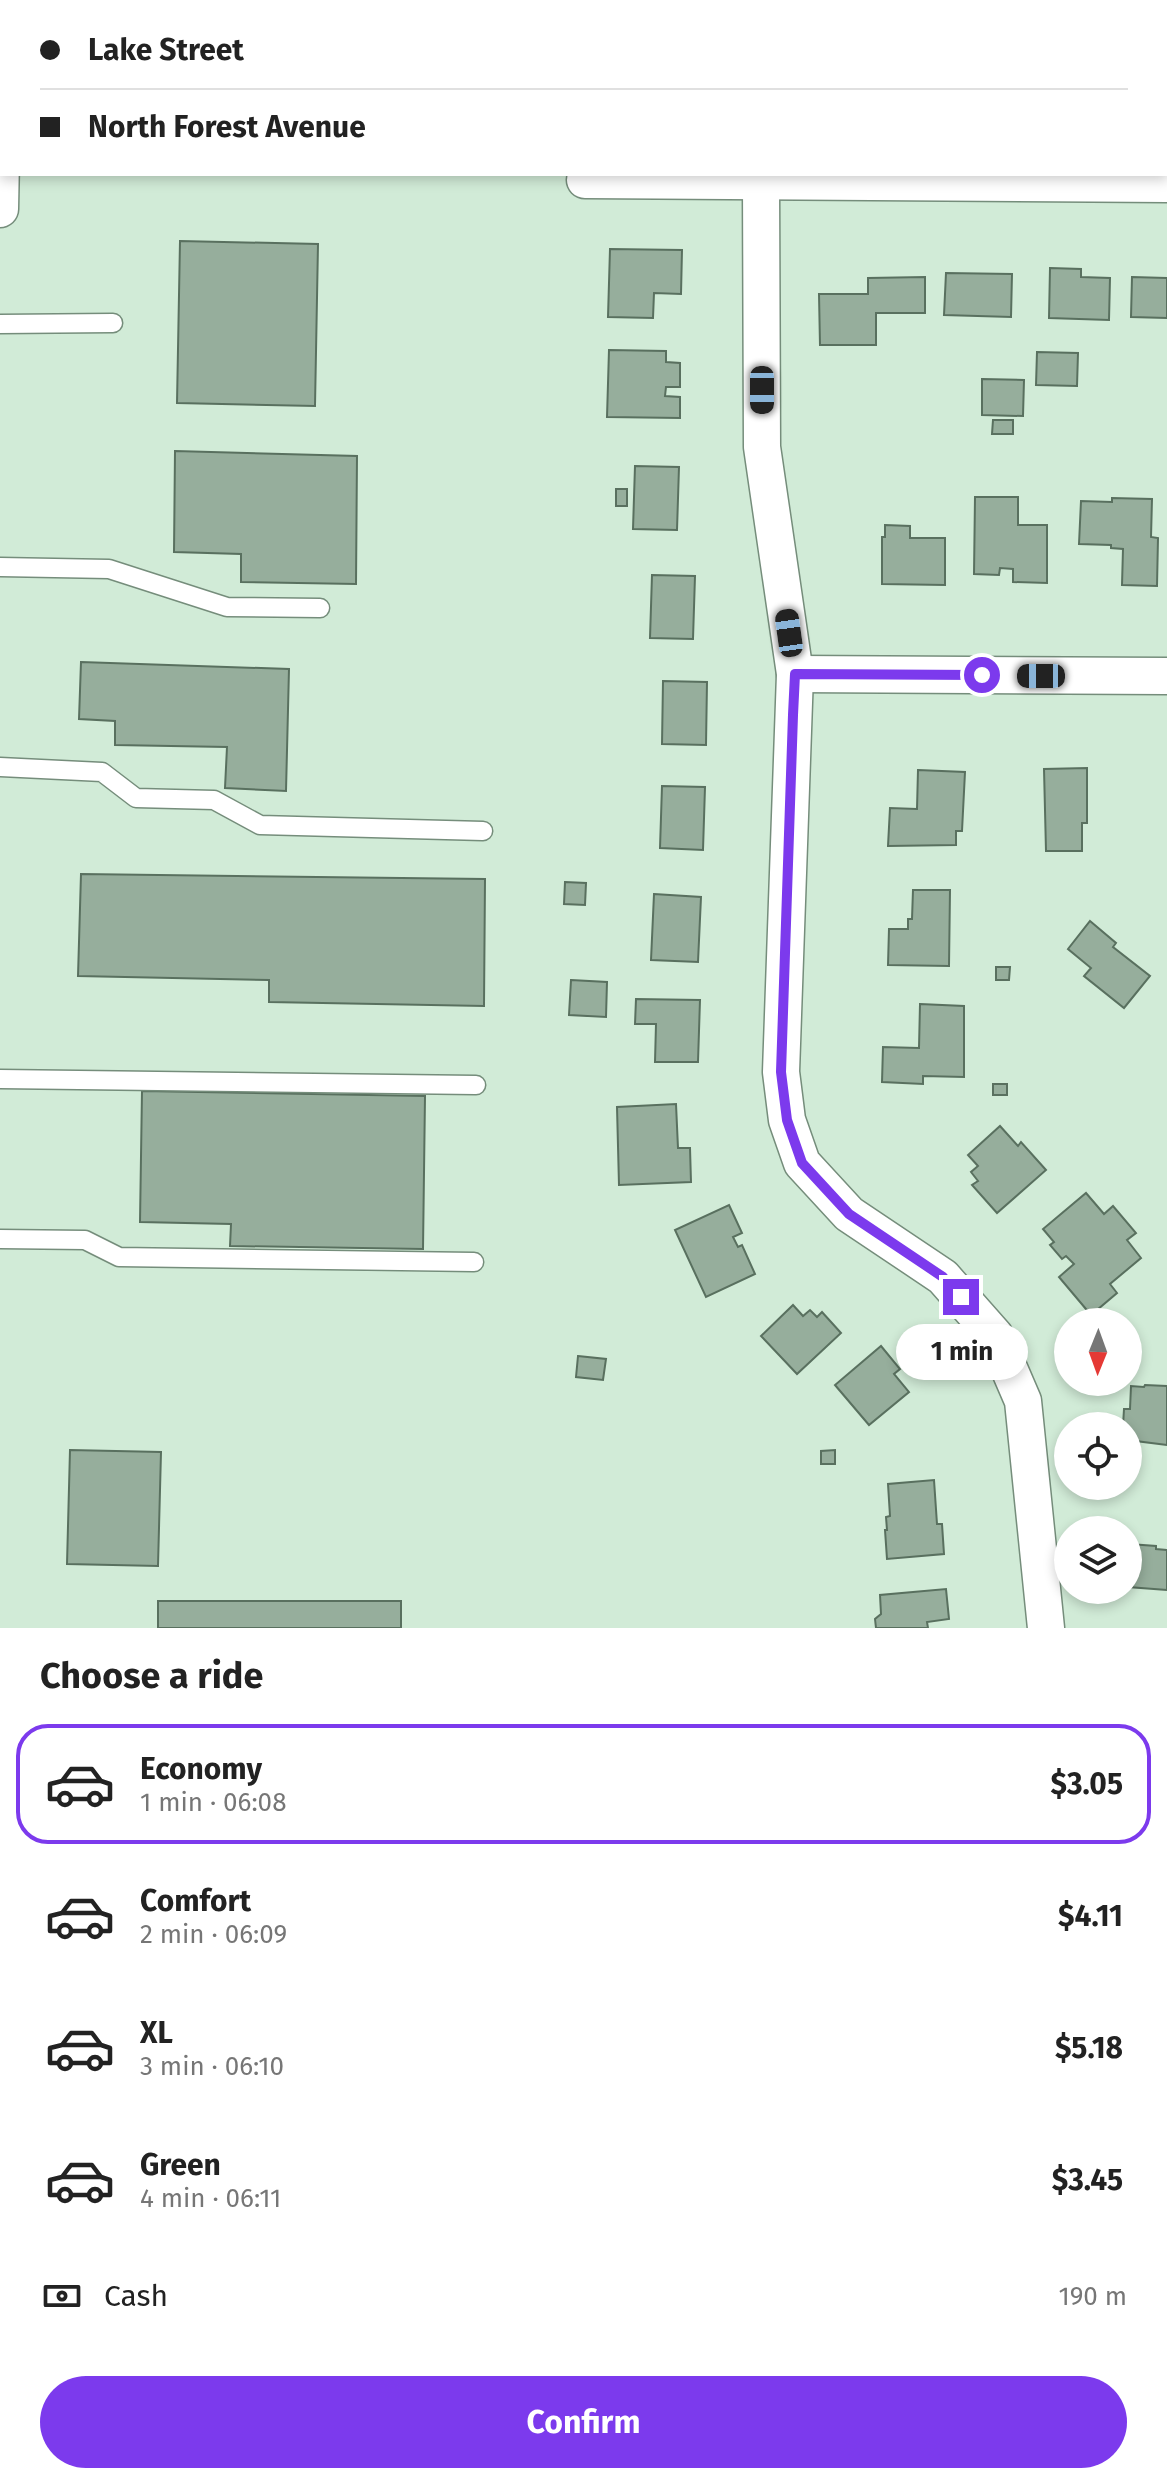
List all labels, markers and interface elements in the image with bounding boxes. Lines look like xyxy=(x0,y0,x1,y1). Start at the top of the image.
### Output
text: Lake Street xyxy=(88,32,244,68)
text: North Forest Avenue xyxy=(88,109,366,145)
car xyxy=(750,366,774,414)
car xyxy=(774,608,804,658)
route start xyxy=(964,657,1000,693)
car xyxy=(1017,664,1065,688)
route end xyxy=(943,1279,979,1315)
north arrow xyxy=(1054,1308,1142,1396)
map controls xyxy=(1054,1308,1142,1604)
callout: 1 min xyxy=(895,1325,1027,1381)
text: 1 min xyxy=(931,1336,993,1367)
button: locate xyxy=(1054,1412,1142,1500)
button: layers xyxy=(1054,1516,1142,1604)
text: Choose a ride xyxy=(40,1654,263,1698)
icon: car xyxy=(44,1748,116,1820)
text: Economy xyxy=(140,1751,262,1787)
text: $3.05 xyxy=(1051,1766,1123,1802)
text: 1 min · 06:08 xyxy=(140,1787,286,1818)
icon: car xyxy=(44,1880,116,1952)
text: Comfort xyxy=(140,1883,251,1919)
text: $4.11 xyxy=(1058,1898,1123,1934)
text: 2 min · 06:09 xyxy=(140,1919,287,1950)
icon: car xyxy=(44,2012,116,2084)
text: XL xyxy=(140,2015,173,2051)
text: $5.18 xyxy=(1055,2030,1123,2066)
text: 3 min · 06:10 xyxy=(140,2051,284,2082)
icon: car xyxy=(44,2144,116,2216)
text: Green xyxy=(140,2147,221,2183)
text: $3.45 xyxy=(1052,2162,1123,2198)
text: 4 min · 06:11 xyxy=(140,2183,281,2214)
icon: cash xyxy=(40,2274,84,2318)
text: Cash xyxy=(104,2278,168,2314)
text: 190 m xyxy=(1058,2281,1127,2312)
button: Confirm xyxy=(40,2376,1127,2468)

